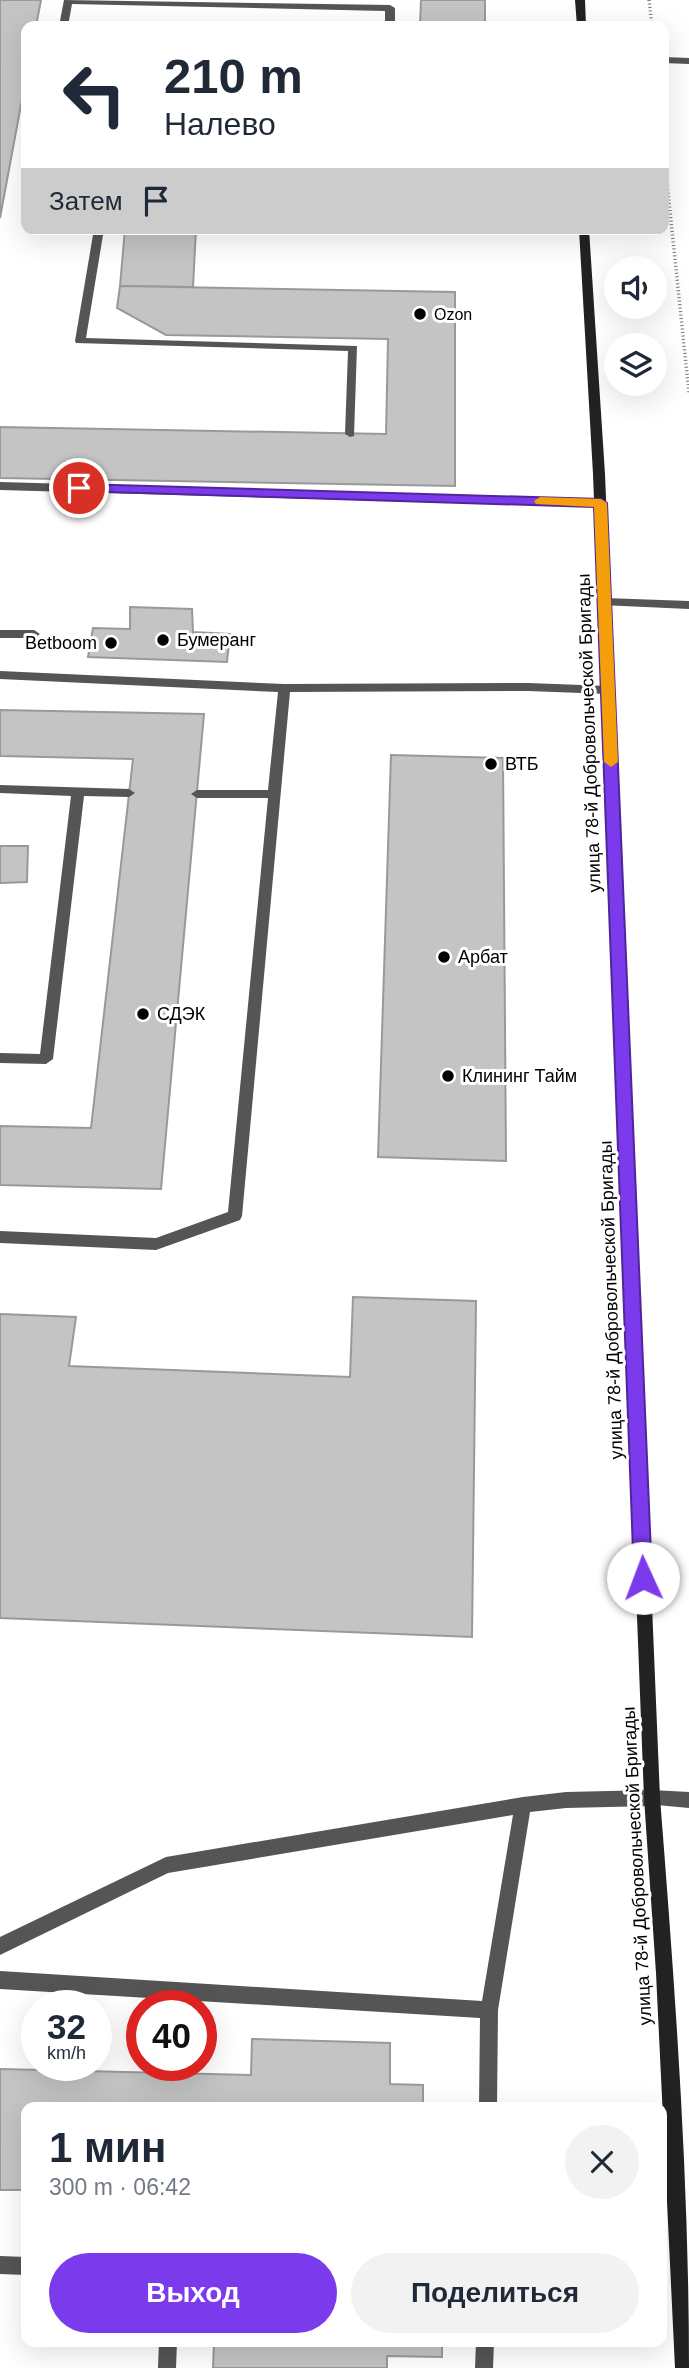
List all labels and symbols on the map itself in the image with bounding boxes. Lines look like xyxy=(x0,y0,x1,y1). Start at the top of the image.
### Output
marker: Ozon xyxy=(412,306,428,322)
place label: Ozon xyxy=(434,306,472,323)
pin xyxy=(49,458,109,518)
street label: улица 78-й Добровольческой Бригады xyxy=(573,573,605,893)
place label: Бумеранг xyxy=(177,630,257,650)
marker: Бумеранг xyxy=(155,632,171,648)
place label: Betboom xyxy=(25,633,97,653)
marker: Betboom xyxy=(103,635,119,651)
place label: ВТБ xyxy=(505,754,539,774)
marker: ВТБ xyxy=(483,756,499,772)
place label: Арбат xyxy=(458,947,508,967)
marker: Арбат xyxy=(436,949,452,965)
place label: СДЭК xyxy=(157,1004,206,1024)
marker: СДЭК xyxy=(135,1006,151,1022)
place label: Клининг Тайм xyxy=(462,1066,577,1086)
marker: Клининг Тайм xyxy=(440,1068,456,1084)
street label: улица 78-й Добровольческой Бригады xyxy=(595,1140,627,1460)
position arrow xyxy=(606,1541,680,1615)
street label: улица 78-й Добровольческой Бригады xyxy=(619,1706,655,2026)
speed limit sign: 40 xyxy=(126,1990,217,2081)

